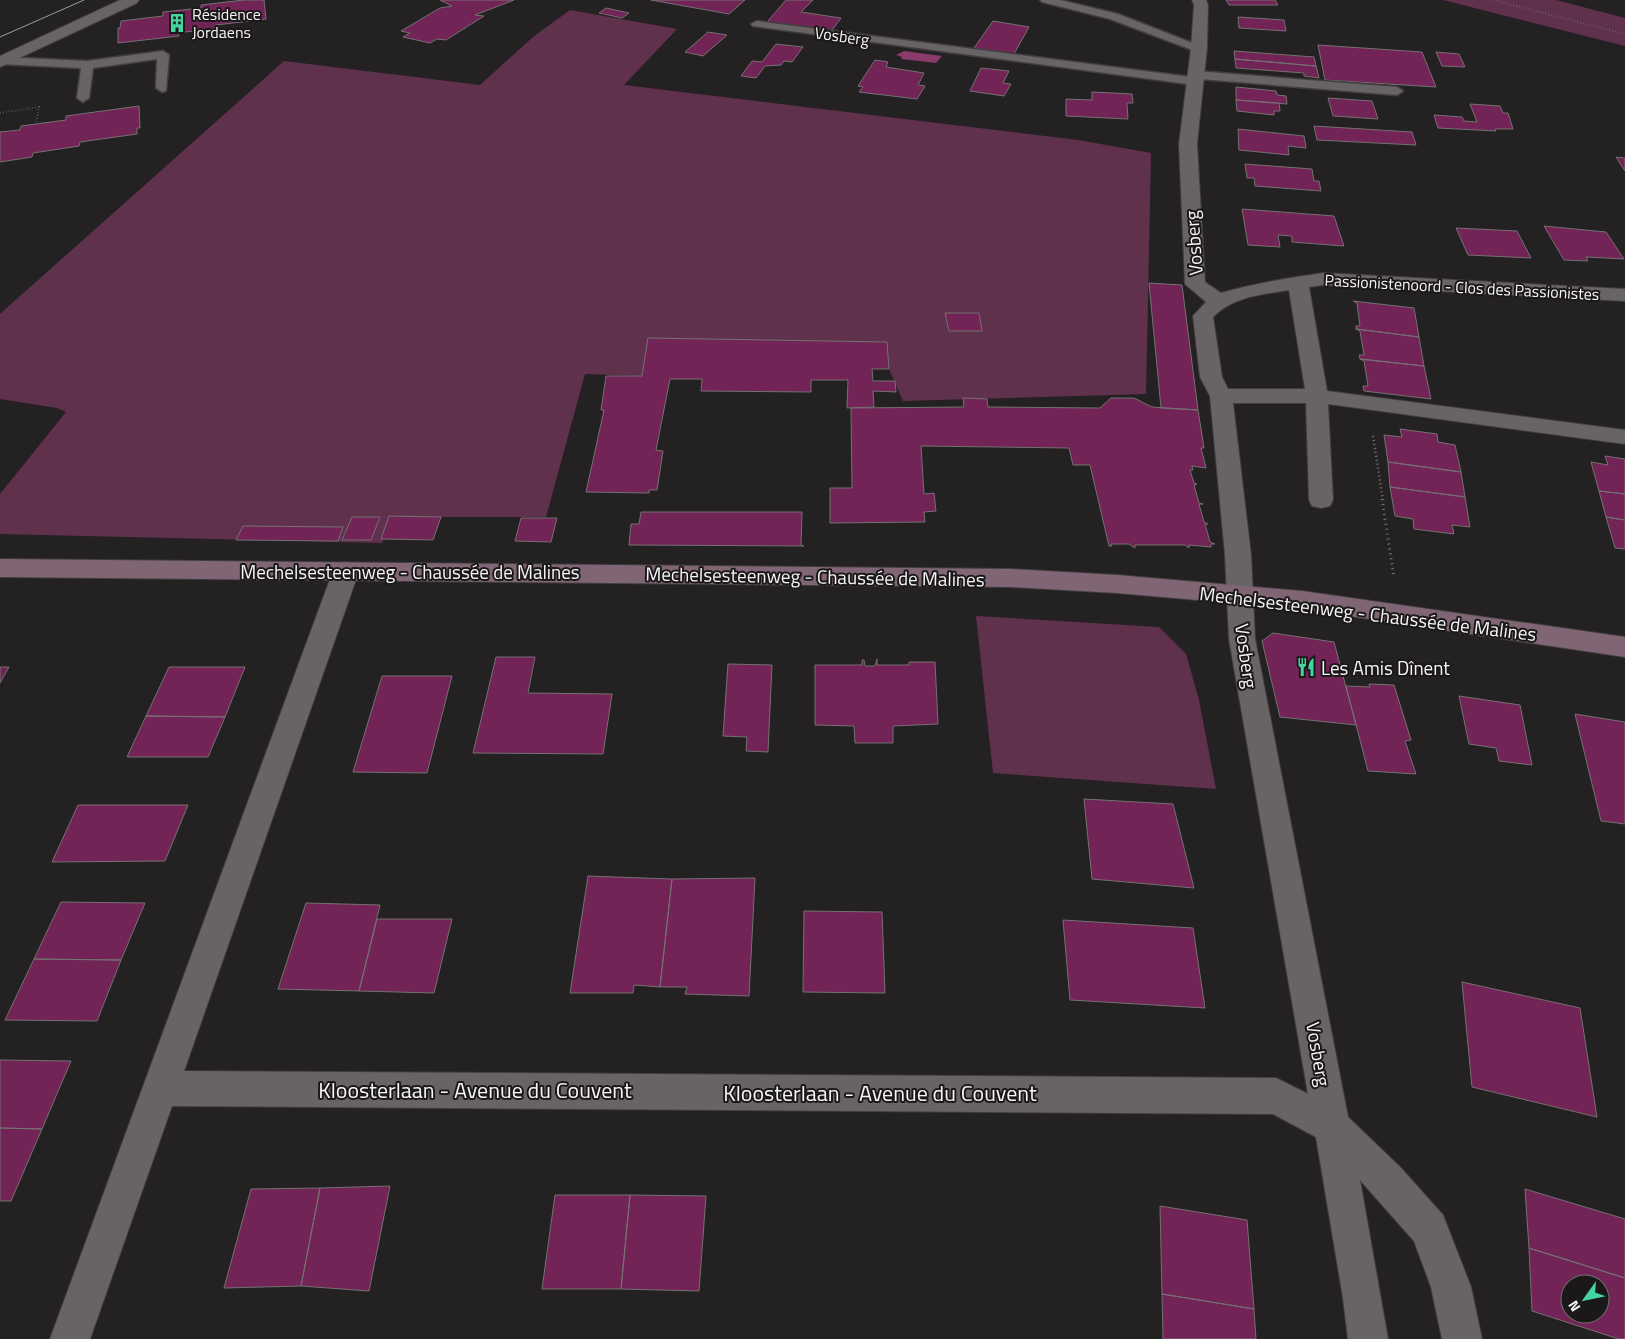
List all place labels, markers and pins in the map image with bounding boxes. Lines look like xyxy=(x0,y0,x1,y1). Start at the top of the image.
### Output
place label: Résidence Jordaens xyxy=(192,2,261,44)
building icon: Résidence Jordaens xyxy=(166,12,188,34)
place label: Les Amis Dînent xyxy=(1321,653,1450,682)
restaurant icon: Les Amis Dînent xyxy=(1295,656,1317,678)

